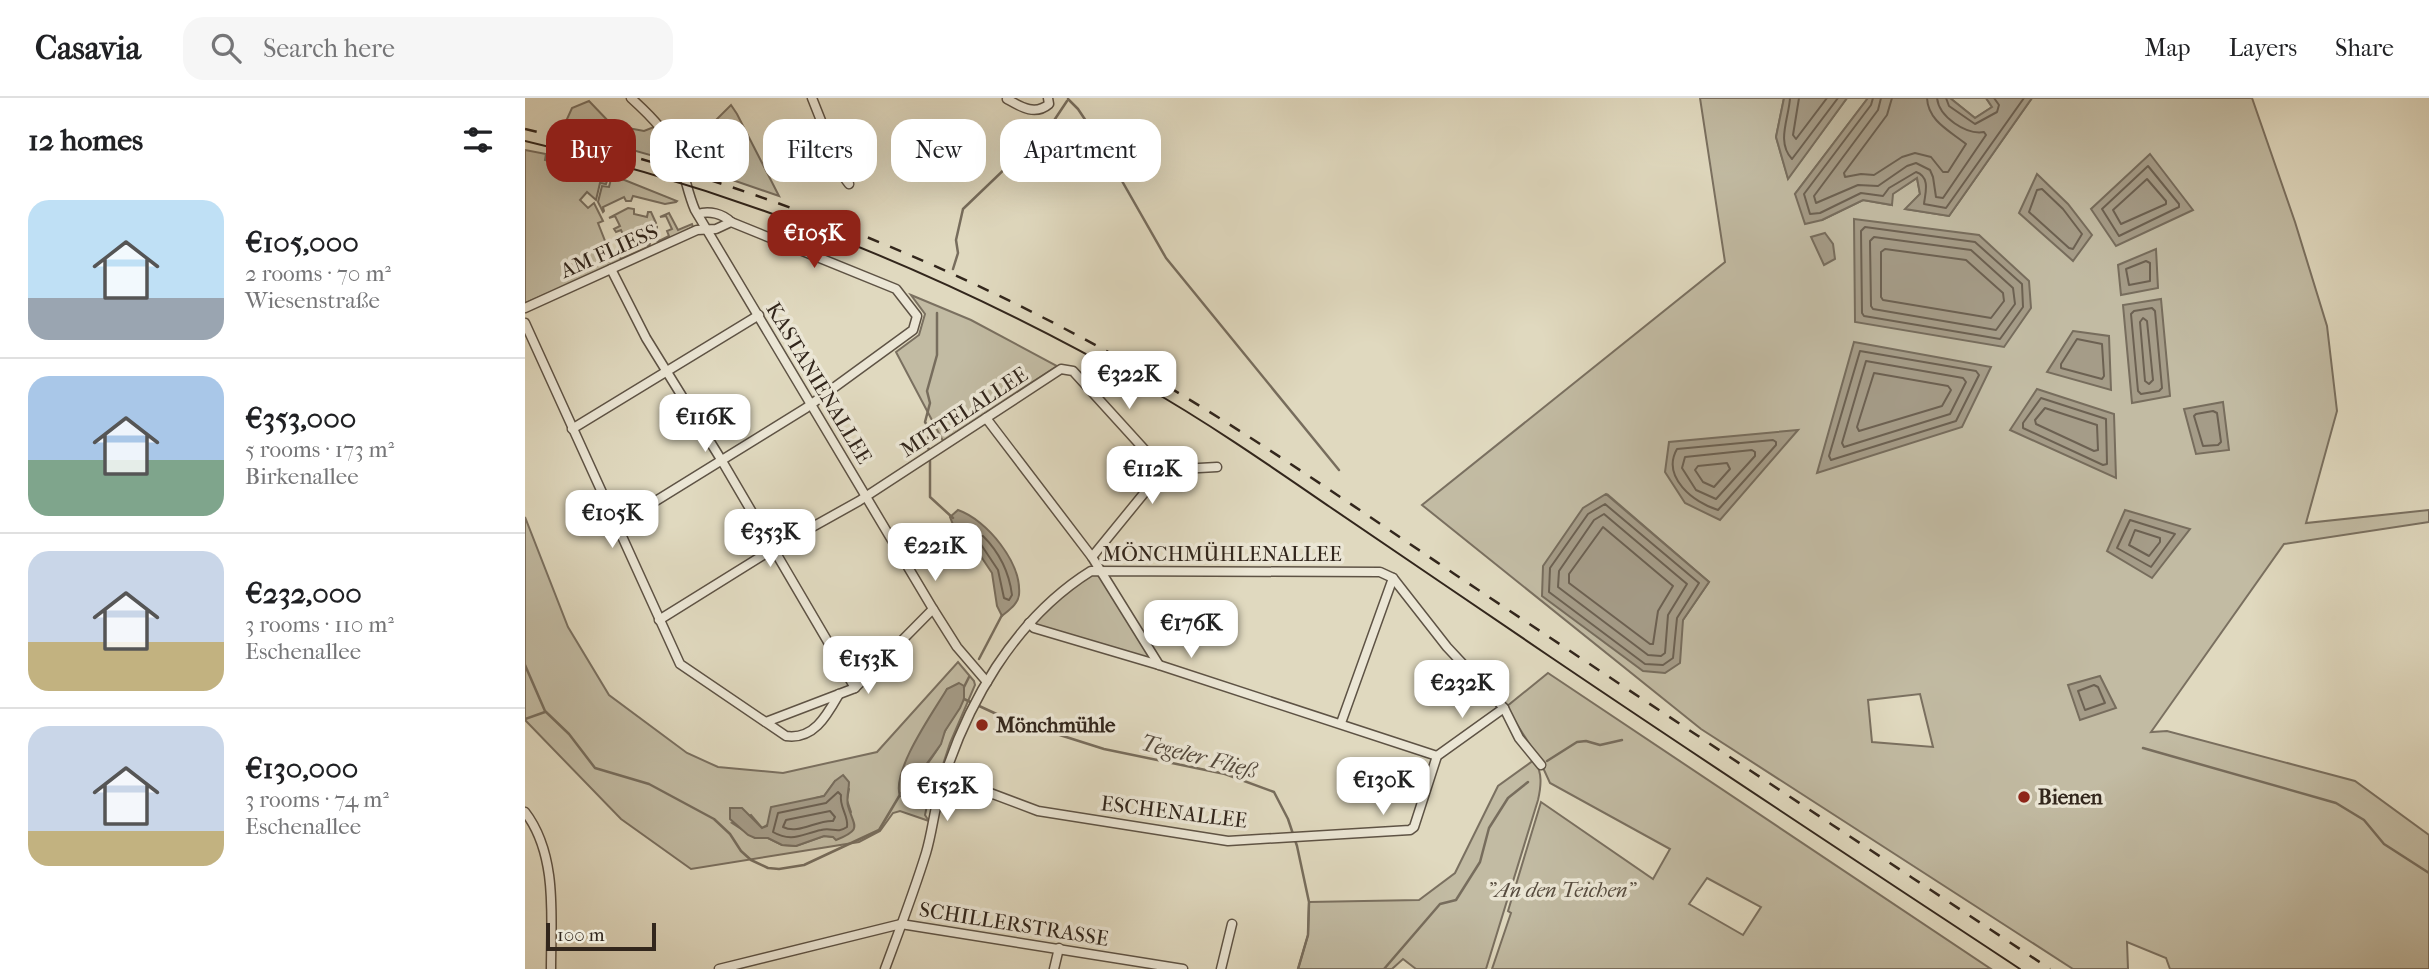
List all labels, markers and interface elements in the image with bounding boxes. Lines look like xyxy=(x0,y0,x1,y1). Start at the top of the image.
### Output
search box xyxy=(183,17,673,80)
text: Casavia xyxy=(35,29,141,68)
icon: search xyxy=(207,29,245,67)
text: Search here xyxy=(263,33,395,64)
text: Map xyxy=(2145,34,2191,62)
text: Layers xyxy=(2229,34,2297,62)
text: Share xyxy=(2335,34,2394,62)
chip: Buy xyxy=(546,119,636,182)
chip: Rent xyxy=(650,119,749,182)
chip: Filters xyxy=(763,119,877,182)
chip: New xyxy=(891,119,986,182)
chip: Apartment xyxy=(1000,119,1161,182)
icon: filters xyxy=(459,121,497,159)
text: 12 homes xyxy=(28,123,143,158)
pin: €105K xyxy=(765,211,863,270)
street label: AM FLIESS xyxy=(556,219,661,284)
text: €105K xyxy=(783,219,845,246)
text: €105,000 xyxy=(245,225,359,260)
icon: home xyxy=(84,228,168,312)
text: 2 rooms · 70 m² xyxy=(245,260,391,287)
text: Wiesenstraße xyxy=(245,287,380,314)
street label: KASTANIENALLEE xyxy=(761,298,877,468)
pin: €322K xyxy=(1080,352,1178,411)
text: €322K xyxy=(1097,360,1161,387)
street label: MITTELALLEE xyxy=(896,362,1032,462)
pin: €116K xyxy=(656,394,754,454)
text: €353,000 xyxy=(245,401,356,436)
text: €116K xyxy=(675,403,735,430)
icon: home xyxy=(84,404,168,488)
text: 5 rooms · 173 m² xyxy=(245,436,394,463)
pin: €112K xyxy=(1103,446,1201,506)
text: €112K xyxy=(1123,455,1181,482)
text: Birkenallee xyxy=(245,463,359,490)
pin: €105K xyxy=(563,490,661,550)
text: €105K xyxy=(581,499,643,526)
pin: €353K xyxy=(721,510,819,569)
text: €353K xyxy=(740,518,800,545)
pin: €221K xyxy=(886,524,984,583)
text: €221K xyxy=(904,532,966,559)
street label: MÖNCHMÜHLENALLEE xyxy=(1102,542,1342,566)
text: €232,000 xyxy=(245,576,362,611)
icon: home xyxy=(84,579,168,663)
pin: €176K xyxy=(1142,601,1240,660)
text: €176K xyxy=(1160,609,1222,636)
text: 3 rooms · 110 m² xyxy=(245,611,394,638)
pin: €153K xyxy=(819,636,917,696)
text: Eschenallee xyxy=(245,638,361,665)
text: €153K xyxy=(839,645,897,672)
pin: €232K xyxy=(1413,660,1511,720)
text: €232K xyxy=(1430,669,1494,696)
place label: Mönchmühle xyxy=(995,713,1116,737)
marker: Mönchmühle xyxy=(974,717,990,733)
water label: Tegeler Fließ xyxy=(1138,729,1261,784)
text: €130,000 xyxy=(245,751,358,786)
icon: home xyxy=(84,754,168,838)
pin: €130K xyxy=(1334,758,1432,817)
pin: €152K xyxy=(898,764,996,823)
text: €130K xyxy=(1353,766,1413,793)
text: €152K xyxy=(917,772,977,799)
place label: Bienen xyxy=(2038,785,2104,809)
text: 3 rooms · 74 m² xyxy=(245,786,389,813)
marker: Bienen xyxy=(2016,789,2032,805)
street label: ESCHENALLEE xyxy=(1099,791,1249,833)
text: Eschenallee xyxy=(245,813,361,840)
park label: "An den Teichen" xyxy=(1487,878,1637,902)
street label: SCHILLERSTRASSE xyxy=(918,897,1111,951)
scale bar xyxy=(546,920,656,952)
text: 100 m xyxy=(557,924,605,946)

